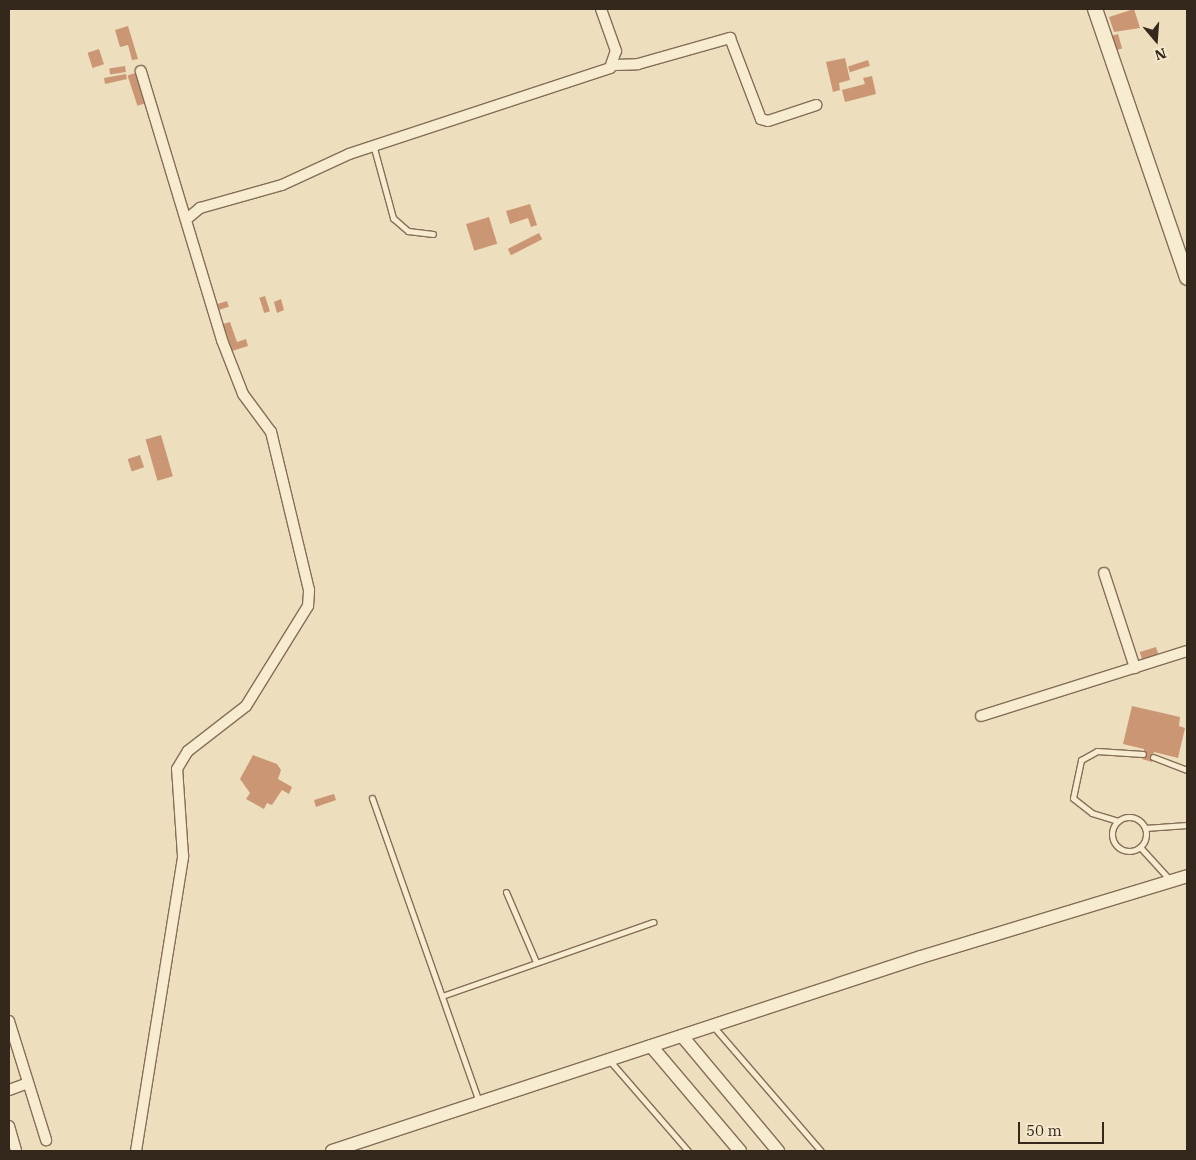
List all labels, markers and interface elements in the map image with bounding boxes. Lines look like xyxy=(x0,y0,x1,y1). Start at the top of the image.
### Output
north arrow xyxy=(1131,15,1181,65)
text: N xyxy=(1153,44,1169,65)
scale bar xyxy=(1021,1112,1107,1144)
text: 50 m xyxy=(1026,1121,1062,1140)

